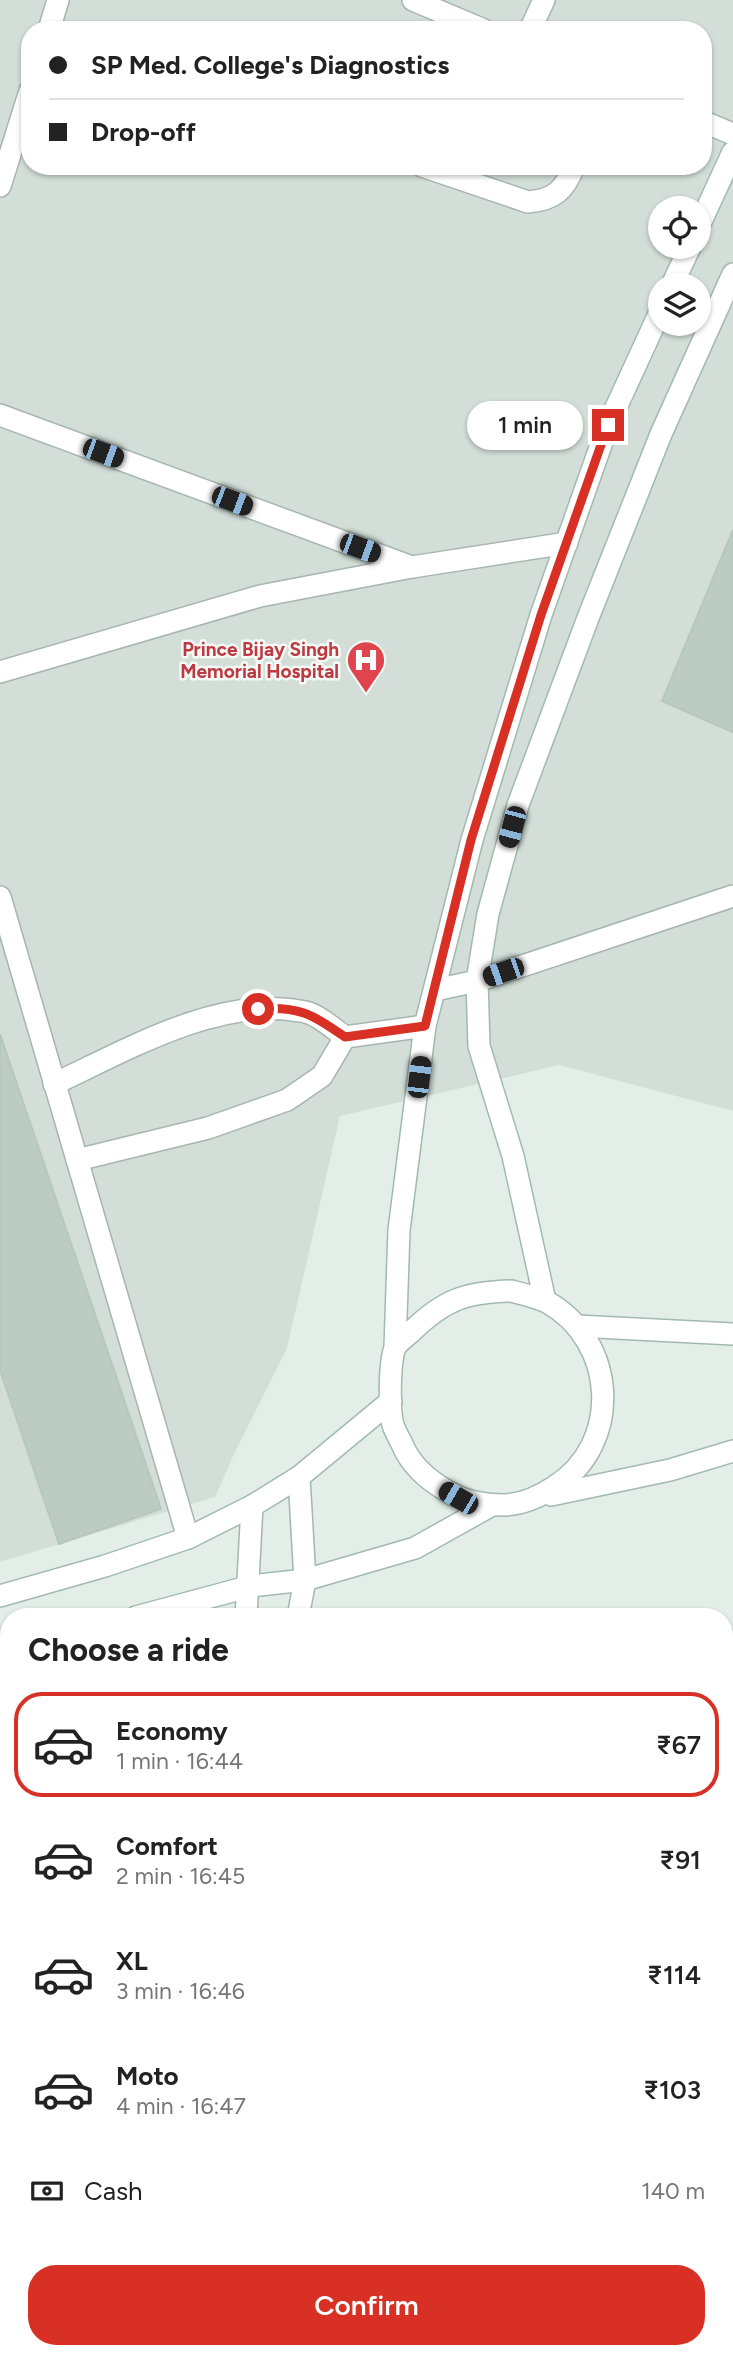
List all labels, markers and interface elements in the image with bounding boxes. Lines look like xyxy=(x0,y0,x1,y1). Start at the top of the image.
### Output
text: SP Med. College's Diagnostics xyxy=(91,49,449,81)
text: Drop-off xyxy=(91,116,196,148)
map controls xyxy=(648,196,711,336)
button: locate xyxy=(648,196,711,259)
button: layers xyxy=(648,273,711,336)
callout: 1 min xyxy=(468,400,584,450)
route end xyxy=(592,409,624,441)
text: 1 min xyxy=(498,411,552,439)
car xyxy=(80,436,127,470)
car xyxy=(209,484,256,518)
car xyxy=(337,531,384,565)
place label: Prince Bijay Singh Memorial Hospital xyxy=(180,638,339,683)
hospital icon: Prince Bijay Singh Memorial Hospital xyxy=(345,639,387,694)
car xyxy=(497,804,528,850)
car xyxy=(480,955,527,989)
route start xyxy=(242,993,274,1025)
car xyxy=(407,1055,432,1099)
car xyxy=(435,1478,482,1518)
text: Choose a ride xyxy=(28,1631,229,1669)
icon: car xyxy=(32,1713,95,1776)
text: Economy xyxy=(116,1715,228,1747)
text: ₹67 xyxy=(656,1729,701,1761)
text: 1 min · 16:44 xyxy=(116,1747,243,1775)
icon: car xyxy=(32,1828,95,1891)
text: Comfort xyxy=(116,1830,218,1862)
text: ₹91 xyxy=(659,1844,701,1876)
text: 2 min · 16:45 xyxy=(116,1862,245,1890)
icon: car xyxy=(32,1943,95,2006)
text: XL xyxy=(116,1945,148,1977)
text: ₹114 xyxy=(647,1959,701,1991)
text: 3 min · 16:46 xyxy=(116,1977,245,2005)
icon: car xyxy=(32,2058,95,2121)
text: Moto xyxy=(116,2060,179,2092)
text: ₹103 xyxy=(643,2074,701,2106)
text: 4 min · 16:47 xyxy=(116,2092,246,2120)
icon: cash xyxy=(28,2172,66,2210)
text: Cash xyxy=(84,2175,143,2207)
text: 140 m xyxy=(641,2177,705,2205)
button: Confirm xyxy=(28,2265,705,2345)

